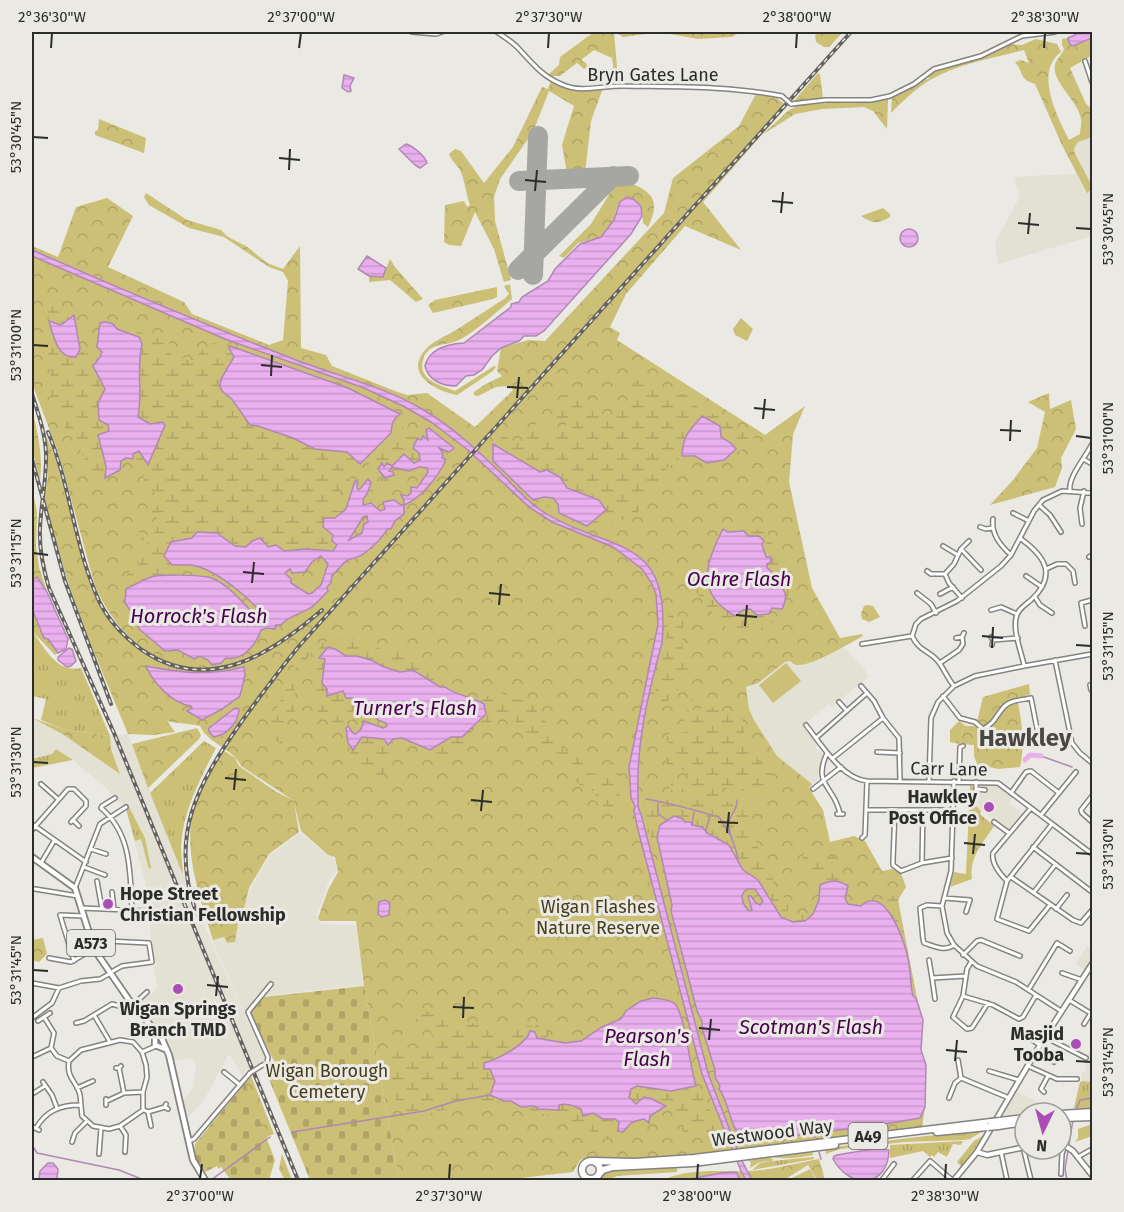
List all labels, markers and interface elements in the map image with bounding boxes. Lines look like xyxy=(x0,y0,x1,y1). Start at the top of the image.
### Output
text: 2°36'30"W xyxy=(18,8,87,26)
text: 2°37'00"W xyxy=(267,8,335,26)
text: 2°37'30"W xyxy=(516,8,583,26)
text: 2°38'00"W xyxy=(763,8,832,26)
text: 2°38'30"W xyxy=(1011,8,1080,26)
street label: Bryn Gates Lane xyxy=(587,64,719,86)
text: 53°30'45"N xyxy=(7,101,25,173)
text: 53°30'45"N xyxy=(1099,193,1117,265)
text: 53°31'00"N xyxy=(7,309,25,381)
text: 53°31'00"N xyxy=(1099,402,1117,474)
text: 53°31'15"N xyxy=(7,518,25,588)
water label: Ochre Flash xyxy=(687,567,791,591)
water label: Horrock's Flash xyxy=(130,604,268,628)
text: 53°31'15"N xyxy=(1099,611,1117,681)
water label: Turner's Flash xyxy=(353,696,477,720)
district label: Hawkley xyxy=(979,724,1072,752)
text: 53°31'30"N xyxy=(7,726,25,798)
street label: Carr Lane xyxy=(910,757,988,781)
place label: Hawkley Post Office xyxy=(888,786,978,829)
marker: Hawkley Post Office xyxy=(982,800,996,814)
text: 53°31'30"N xyxy=(1099,818,1117,890)
place label: Hope Street Christian Fellowship xyxy=(120,883,286,926)
park label: Wigan Flashes Nature Reserve xyxy=(536,896,660,939)
marker: Hope Street Christian Fellowship xyxy=(101,897,115,911)
road number: A573 xyxy=(67,930,115,956)
text: 53°31'45"N xyxy=(7,935,25,1005)
marker: Wigan Springs Branch TMD xyxy=(171,982,185,996)
place label: Wigan Springs Branch TMD xyxy=(120,998,237,1041)
water label: Scotman's Flash xyxy=(738,1015,883,1039)
place label: Masjid Tooba xyxy=(1011,1023,1064,1066)
water label: Pearson's Flash xyxy=(604,1024,690,1071)
text: 53°31'45"N xyxy=(1099,1027,1117,1097)
marker: Masjid Tooba xyxy=(1069,1037,1083,1051)
park label: Wigan Borough Cemetery xyxy=(266,1060,388,1103)
north arrow xyxy=(1013,1101,1073,1161)
street label: Westwood Way xyxy=(710,1115,834,1151)
road number: A49 xyxy=(848,1123,888,1149)
text: N xyxy=(1036,1136,1048,1155)
text: 2°37'00"W xyxy=(166,1187,234,1205)
text: 2°37'30"W xyxy=(416,1187,483,1205)
text: 2°38'00"W xyxy=(663,1187,732,1205)
text: 2°38'30"W xyxy=(911,1187,980,1205)

